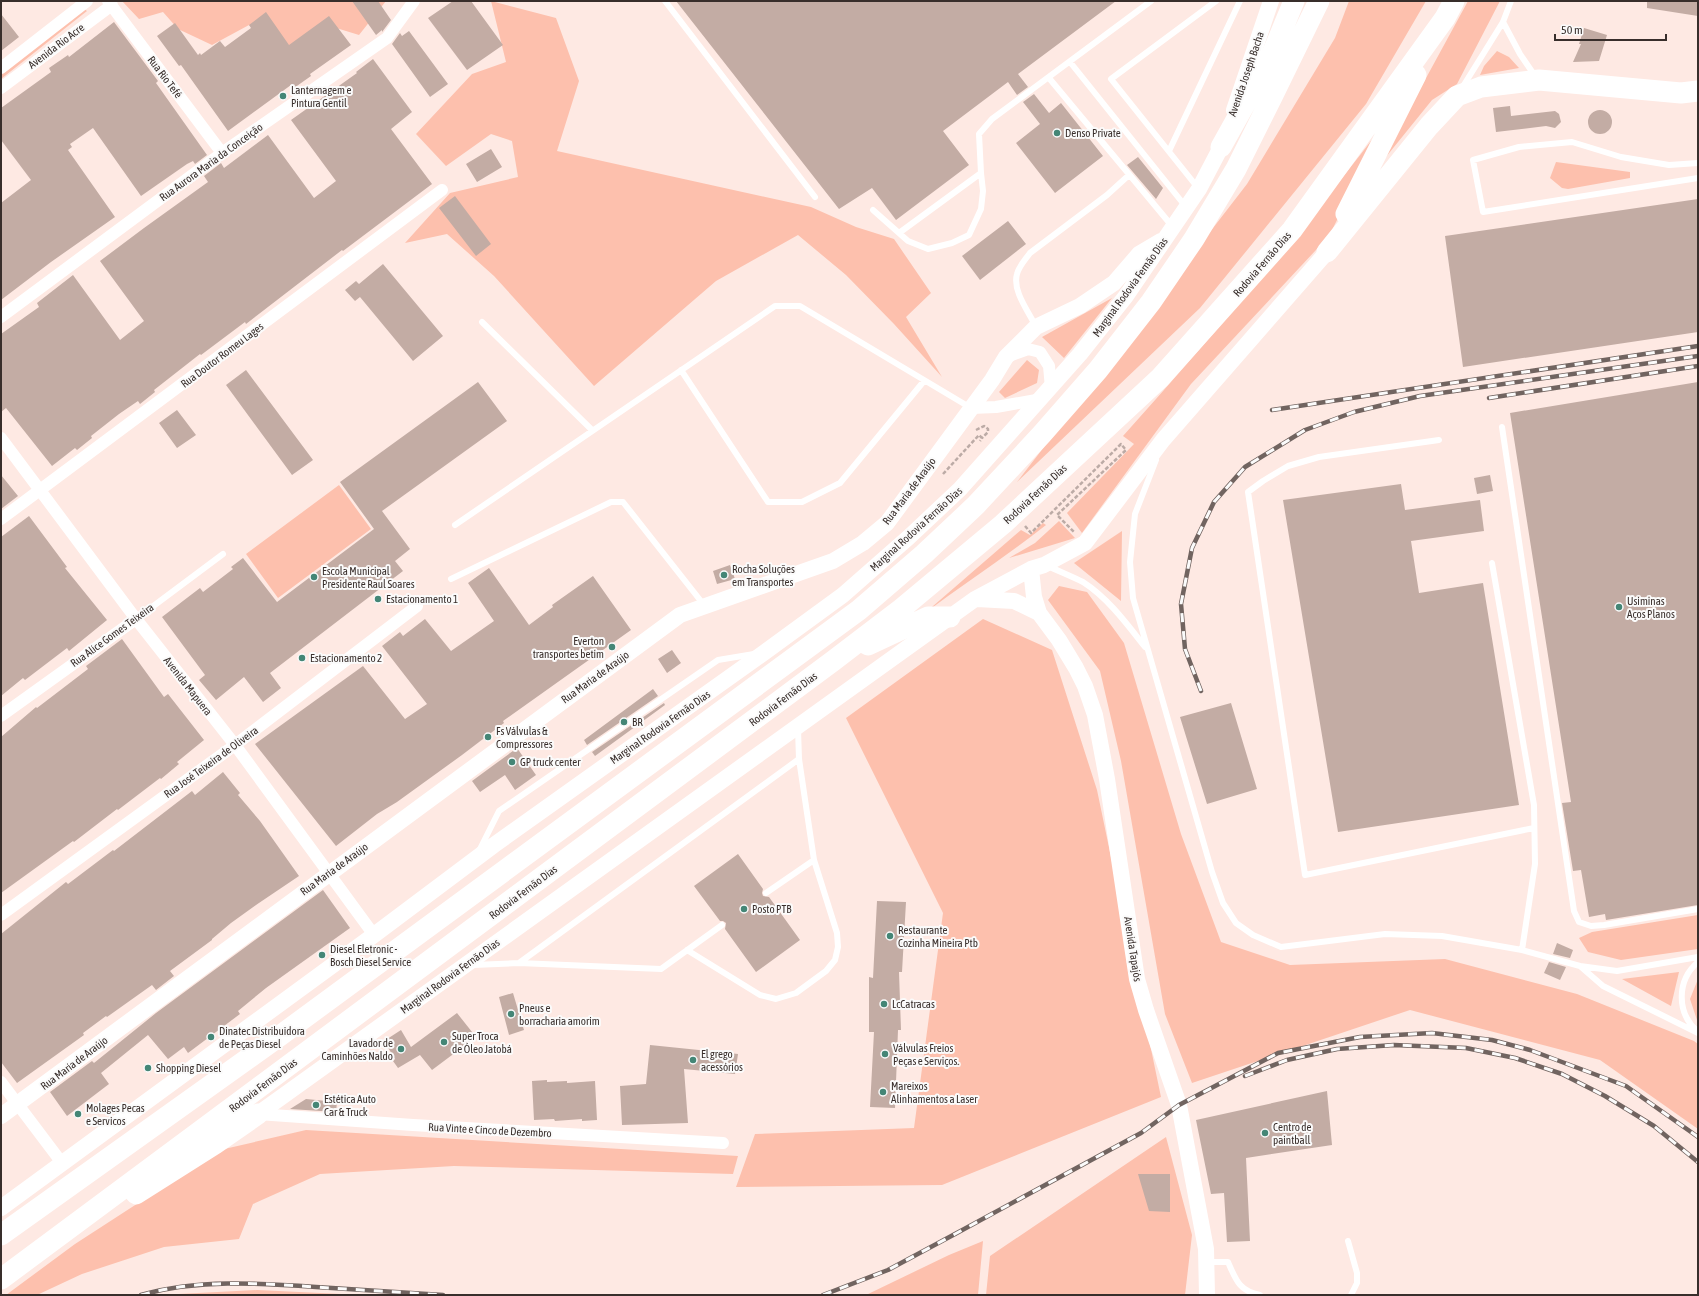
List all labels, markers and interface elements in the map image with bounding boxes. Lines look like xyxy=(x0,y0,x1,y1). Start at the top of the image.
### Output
scale bar xyxy=(1555,16,1666,42)
street label: Avenida Rio Acre xyxy=(26,21,86,71)
text: 50 m xyxy=(1561,23,1583,37)
street label: Avenida Joseph Bacha xyxy=(1226,30,1266,118)
street label: Rua Rio Tefé xyxy=(145,54,185,100)
place label: Lanternagem e Pintura Gentil xyxy=(291,84,351,109)
marker: Lanternagem e Pintura Gentil xyxy=(278,91,288,101)
street label: Rua Aurora Maria da Conceição xyxy=(157,121,265,203)
place label: Denso Private xyxy=(1065,127,1121,139)
marker: Denso Private xyxy=(1052,128,1062,138)
street label: Rodovia Fernão Dias xyxy=(1231,229,1293,299)
street label: Marginal Rodovia Fernão Dias xyxy=(1090,235,1170,339)
street label: Rua Doutor Romeu Lages xyxy=(178,320,266,390)
street label: Rua Maria de Araújo xyxy=(880,455,938,527)
street label: Rodovia Fernão Dias xyxy=(1001,462,1069,526)
street label: Marginal Rodovia Fernão Dias xyxy=(868,485,964,573)
place label: Rocha Soluções em Transportes xyxy=(732,563,795,588)
place label: Escola Municipal Presidente Raul Soares xyxy=(322,565,415,590)
marker: Rocha Soluções em Transportes xyxy=(719,570,729,580)
marker: Escola Municipal Presidente Raul Soares xyxy=(309,572,319,582)
place label: Estacionamento 1 xyxy=(386,593,458,605)
marker: Estacionamento 1 xyxy=(373,594,383,604)
place label: Usiminas Aços Planos xyxy=(1627,595,1675,620)
street label: Rua Alice Gomes Teixeira xyxy=(68,601,156,669)
marker: Usiminas Aços Planos xyxy=(1614,602,1624,612)
place label: Everton transportes betim xyxy=(533,635,604,660)
marker: Everton transportes betim xyxy=(607,642,617,652)
street label: Rua Maria de Araújo xyxy=(559,648,631,706)
place label: Estacionamento 2 xyxy=(310,652,382,664)
marker: Estacionamento 2 xyxy=(297,653,307,663)
street label: Avenida Mapuera xyxy=(162,654,214,718)
street label: Rodovia Fernão Dias xyxy=(747,669,819,728)
street label: Marginal Rodovia Fernão Dias xyxy=(608,688,712,766)
place label: BR xyxy=(632,716,643,728)
marker: BR xyxy=(619,717,629,727)
street label: Rua José Teixeira de Oliveira xyxy=(162,724,260,800)
place label: Fs Válvulas & Compressores xyxy=(496,725,553,750)
marker: Fs Válvulas & Compressores xyxy=(483,732,493,742)
place label: GP truck center xyxy=(520,756,581,768)
marker: GP truck center xyxy=(507,757,517,767)
street label: Rua Maria de Araújo xyxy=(298,840,370,898)
street label: Rodovia Fernão Dias xyxy=(487,862,559,921)
place label: Posto PTB xyxy=(752,903,792,915)
marker: Posto PTB xyxy=(739,904,749,914)
street label: Avenida Tapajós xyxy=(1122,916,1144,982)
place label: Restaurante Cozinha Mineira Ptb xyxy=(898,924,978,949)
marker: Restaurante Cozinha Mineira Ptb xyxy=(885,931,895,941)
street label: Marginal Rodovia Fernão Dias xyxy=(398,936,502,1016)
place label: Diesel Eletronic - Bosch Diesel Service xyxy=(330,943,411,968)
marker: Diesel Eletronic - Bosch Diesel Service xyxy=(317,950,327,960)
place label: LcCatracas xyxy=(892,998,935,1010)
marker: LcCatracas xyxy=(879,999,889,1009)
place label: Pneus e borracharia amorim xyxy=(519,1002,600,1027)
marker: Pneus e borracharia amorim xyxy=(506,1009,516,1019)
place label: Dinatec Distribuidora de Peças Diesel xyxy=(219,1025,305,1050)
place label: Super Troca de Óleo Jatobá xyxy=(452,1030,512,1055)
marker: Dinatec Distribuidora de Peças Diesel xyxy=(206,1032,216,1042)
street label: Rua Maria de Araújo xyxy=(38,1034,110,1092)
place label: Lavador de Caminhões Naldo xyxy=(321,1037,393,1062)
marker: Super Troca de Óleo Jatobá xyxy=(439,1037,449,1047)
place label: Válvulas Freios Peças e Serviços. xyxy=(893,1042,959,1067)
marker: Lavador de Caminhões Naldo xyxy=(396,1044,406,1054)
place label: El grego acessórios xyxy=(701,1048,743,1073)
marker: Válvulas Freios Peças e Serviços. xyxy=(880,1049,890,1059)
street label: Rodovia Fernão Dias xyxy=(227,1055,299,1114)
marker: El grego acessórios xyxy=(688,1055,698,1065)
place label: Shopping Diesel xyxy=(156,1062,221,1074)
marker: Shopping Diesel xyxy=(143,1063,153,1073)
place label: Mareixos Alinhamentos a Laser xyxy=(891,1080,978,1105)
marker: Mareixos Alinhamentos a Laser xyxy=(878,1087,888,1097)
place label: Estética Auto Car & Truck xyxy=(324,1093,376,1118)
marker: Estética Auto Car & Truck xyxy=(311,1100,321,1110)
place label: Molages Pecas e Servicos xyxy=(86,1102,145,1127)
marker: Molages Pecas e Servicos xyxy=(73,1109,83,1119)
street label: Rua Vinte e Cinco de Dezembro xyxy=(428,1121,552,1139)
place label: Centro de paintball xyxy=(1273,1121,1312,1146)
marker: Centro de paintball xyxy=(1260,1128,1270,1138)

